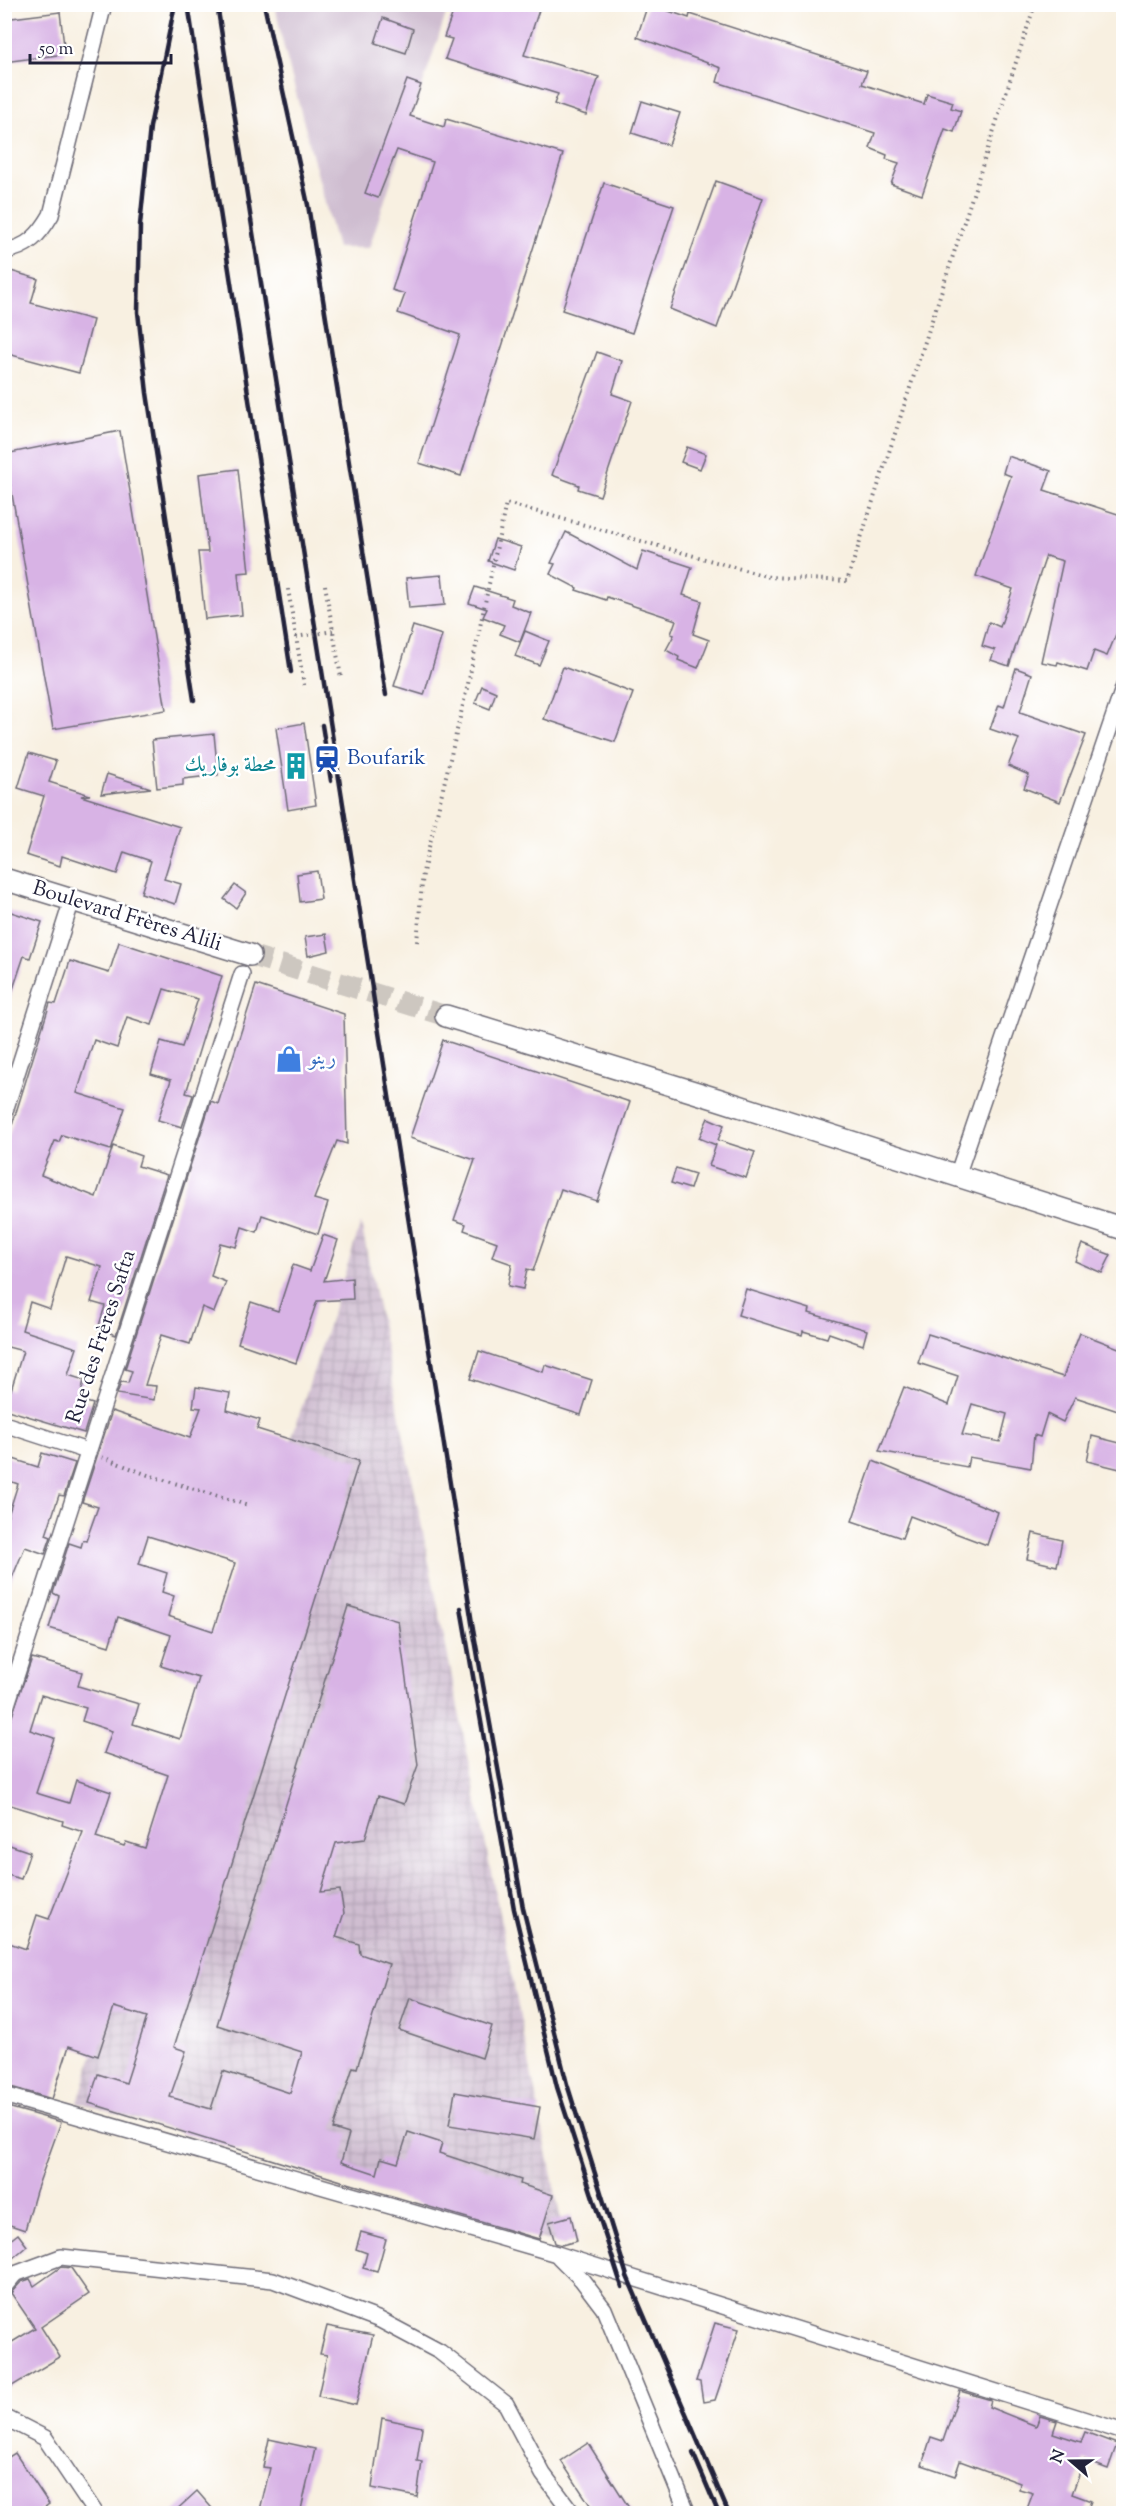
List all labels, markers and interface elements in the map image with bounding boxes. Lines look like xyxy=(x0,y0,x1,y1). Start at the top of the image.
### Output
scale bar xyxy=(30,27,171,65)
text: 50 m xyxy=(38,37,74,63)
station icon: Boufarik xyxy=(312,744,342,774)
place label: Boufarik xyxy=(347,744,426,774)
place label: محطة بوفاريك xyxy=(185,751,276,781)
building icon: محطة بوفاريك xyxy=(281,751,311,781)
street label: Boulevard Frères Alili xyxy=(29,874,225,960)
shop icon: رينو xyxy=(274,1044,304,1074)
place label: رينو xyxy=(307,1044,336,1074)
street label: Rue des Frères Safta xyxy=(60,1246,144,1428)
north arrow xyxy=(1041,2431,1101,2491)
text: N xyxy=(1046,2447,1072,2467)

